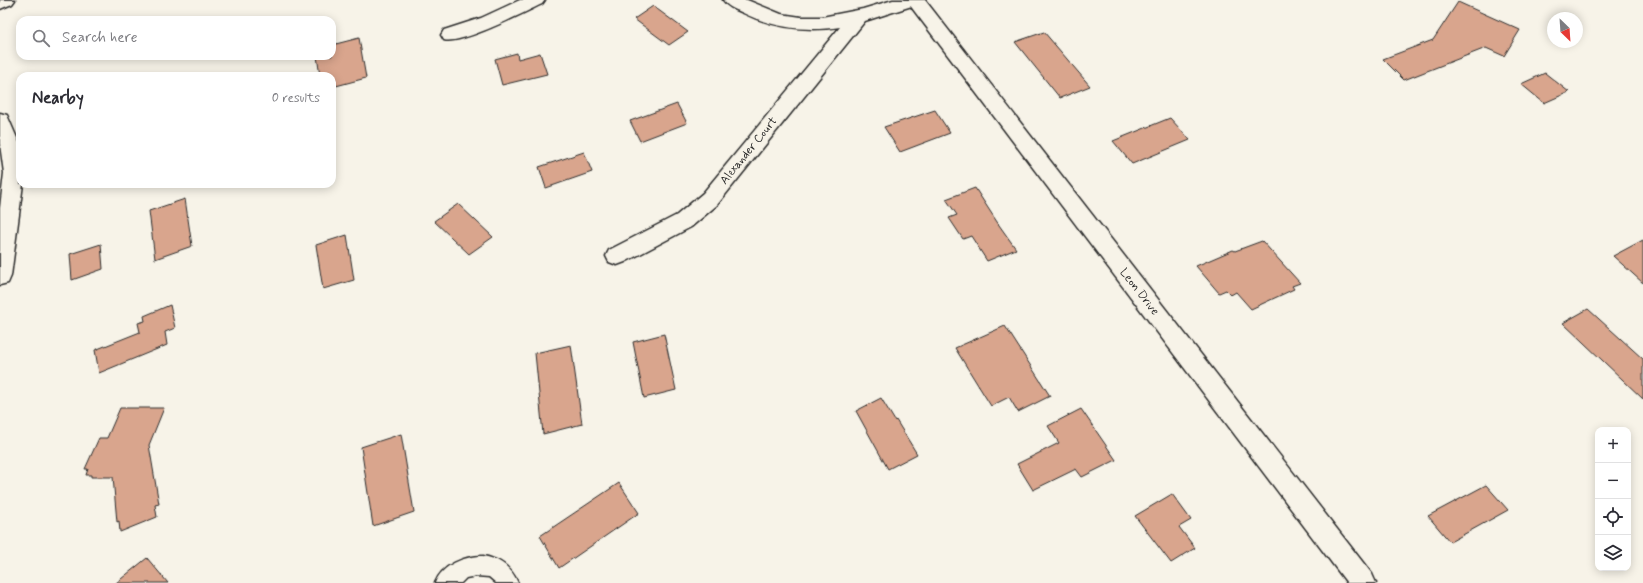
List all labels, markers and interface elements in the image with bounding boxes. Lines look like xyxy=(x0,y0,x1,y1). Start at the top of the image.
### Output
north arrow xyxy=(1547,12,1583,48)
search box xyxy=(16,16,336,60)
icon: search xyxy=(30,27,52,49)
text: Search here xyxy=(62,28,138,48)
text: Nearby xyxy=(32,87,84,109)
text: 0 results xyxy=(272,90,320,107)
street label: Alexander Court xyxy=(717,114,781,188)
street label: Leon Drive xyxy=(1116,265,1162,319)
map controls xyxy=(1595,427,1631,571)
button: + xyxy=(1595,427,1631,463)
button: − xyxy=(1595,463,1631,499)
button: locate xyxy=(1595,499,1631,535)
button: layers xyxy=(1595,535,1631,571)

